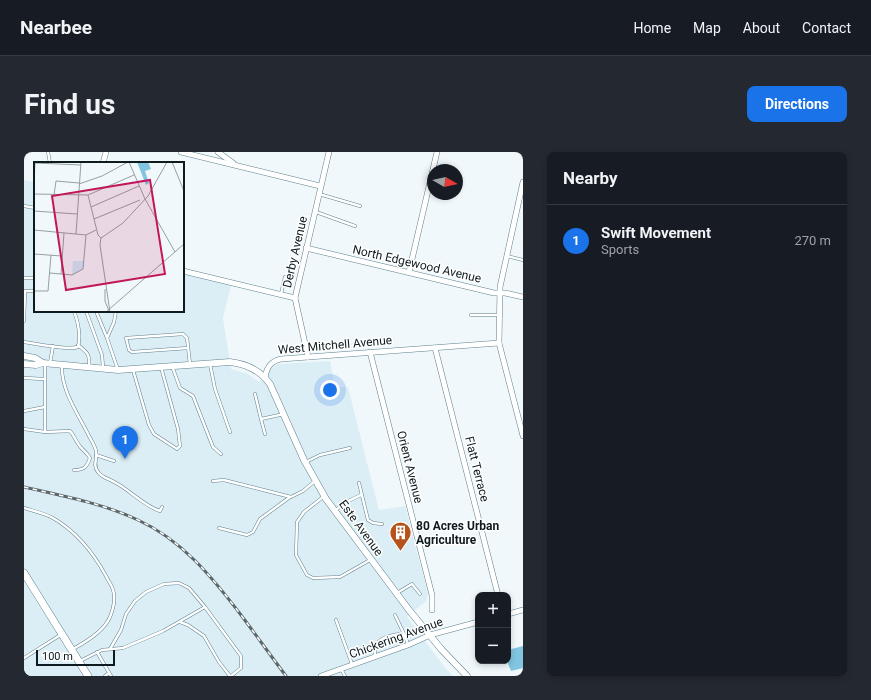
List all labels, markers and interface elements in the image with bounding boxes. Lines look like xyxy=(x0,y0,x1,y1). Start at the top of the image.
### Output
text: Nearbee xyxy=(20,16,92,39)
text: Home xyxy=(633,20,671,36)
text: Map xyxy=(693,20,721,36)
text: About xyxy=(743,20,780,36)
text: Contact xyxy=(802,20,851,36)
button: Directions xyxy=(747,86,847,122)
text: Find us xyxy=(24,88,115,121)
inset map xyxy=(34,162,184,312)
north arrow xyxy=(427,164,463,200)
text: Nearby xyxy=(563,168,618,188)
street label: Derby Avenue xyxy=(280,215,310,289)
text: Swift Movement xyxy=(601,224,711,242)
text: 1 xyxy=(572,233,580,248)
text: 270 m xyxy=(794,233,831,248)
street label: North Edgewood Avenue xyxy=(351,242,483,286)
text: Sports xyxy=(601,242,639,257)
street label: West Mitchell Avenue xyxy=(277,333,393,357)
your location xyxy=(320,380,340,400)
pin: 1 xyxy=(112,426,138,459)
street label: Orient Avenue xyxy=(394,429,426,505)
street label: Flatt Terrace xyxy=(462,435,492,503)
street label: Este Avenue xyxy=(336,497,386,559)
place label: 80 Acres Urban Agriculture xyxy=(416,519,499,547)
building icon: 80 Acres Urban Agriculture xyxy=(387,520,413,553)
map controls xyxy=(475,592,511,664)
button: + xyxy=(475,592,511,628)
street label: Chickering Avenue xyxy=(347,615,445,661)
button: − xyxy=(475,628,511,664)
scale bar xyxy=(36,648,115,667)
text: 100 m xyxy=(42,650,73,663)

